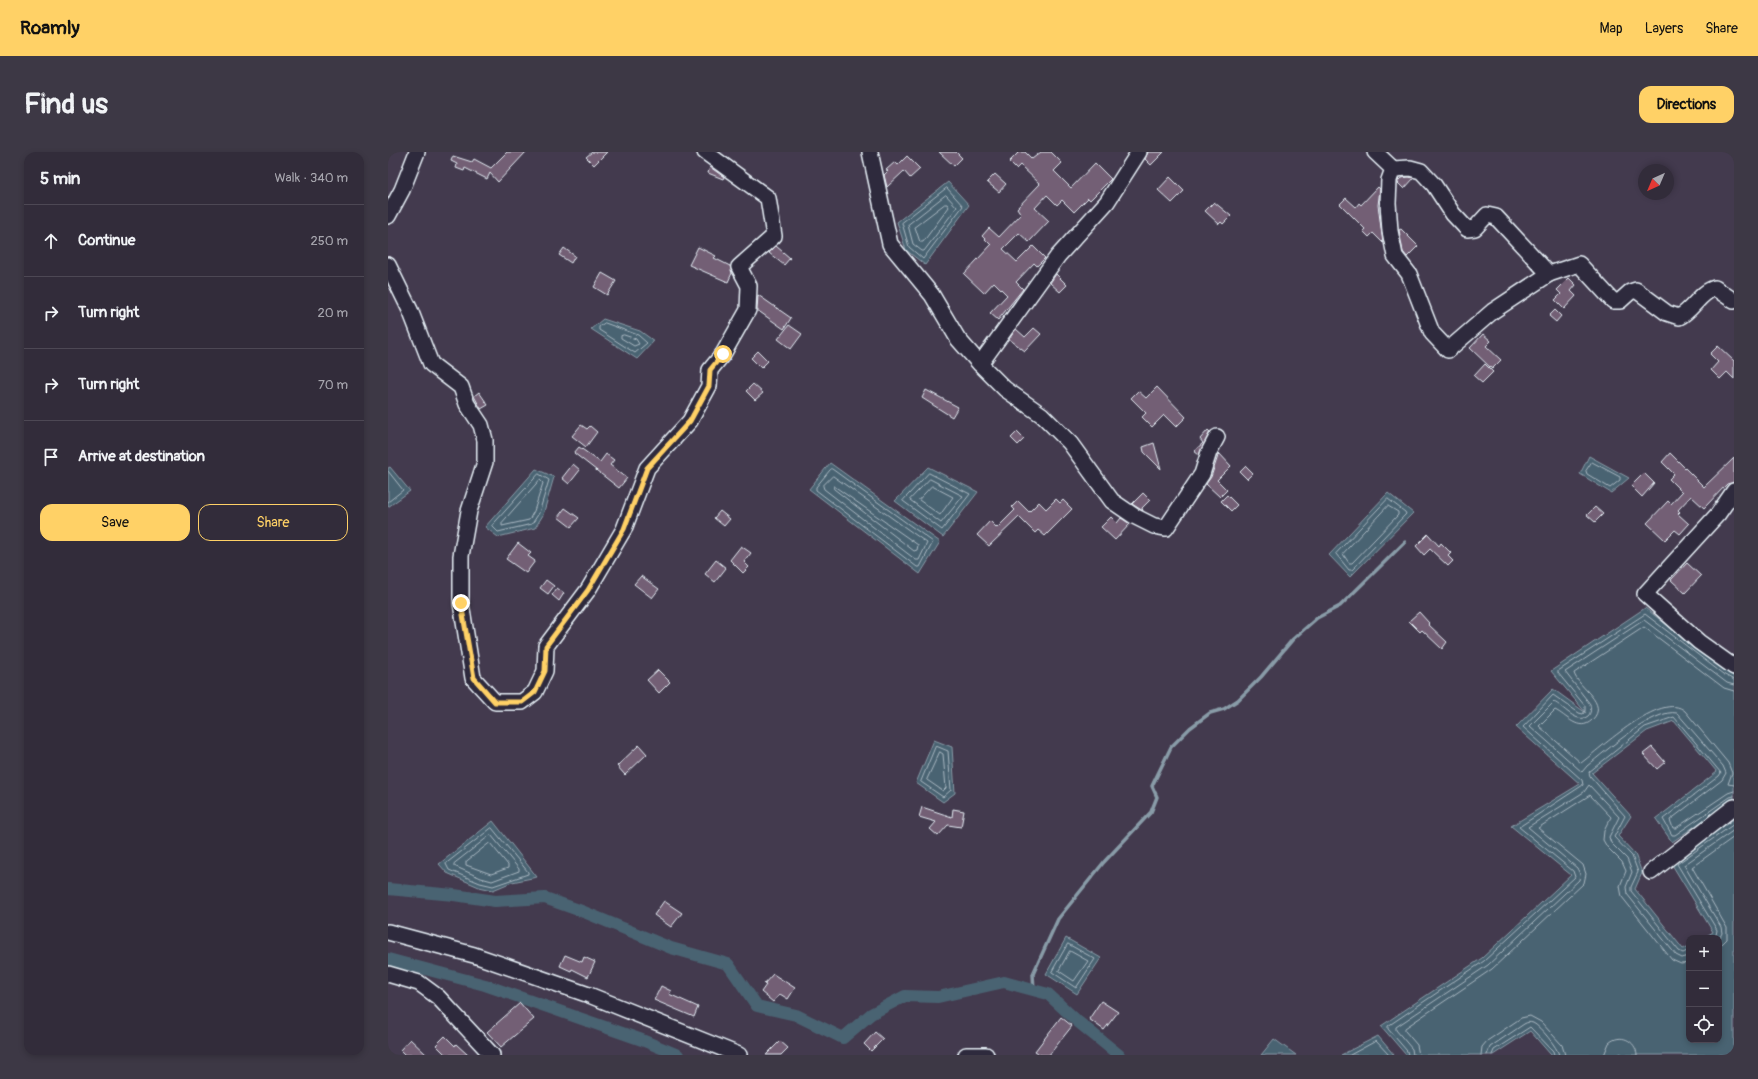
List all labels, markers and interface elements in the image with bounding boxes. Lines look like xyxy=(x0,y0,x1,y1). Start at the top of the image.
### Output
text: Roamly xyxy=(20,16,80,40)
text: Map xyxy=(1600,20,1623,37)
text: Layers xyxy=(1645,20,1683,37)
text: Share xyxy=(1705,20,1738,37)
button: Directions xyxy=(1639,86,1734,123)
text: Find us xyxy=(24,87,108,122)
north arrow xyxy=(1638,164,1674,200)
text: 5 min xyxy=(40,168,80,189)
text: Walk · 340 m xyxy=(274,170,348,186)
icon: ahead xyxy=(40,230,62,252)
text: Continue xyxy=(78,231,136,250)
text: 250 m xyxy=(310,233,348,249)
icon: right xyxy=(40,302,62,324)
text: Turn right xyxy=(78,303,139,322)
text: 20 m xyxy=(317,305,348,321)
route start xyxy=(714,345,732,363)
icon: right xyxy=(40,374,62,396)
text: Turn right xyxy=(78,375,139,394)
text: 70 m xyxy=(318,377,348,393)
icon: arrive xyxy=(40,446,62,468)
text: Arrive at destination xyxy=(78,447,205,466)
button: Save xyxy=(40,504,190,541)
button: Share xyxy=(198,504,348,541)
route end xyxy=(452,594,470,612)
map controls xyxy=(1686,935,1722,1043)
button: + xyxy=(1686,935,1722,971)
button: − xyxy=(1686,971,1722,1007)
button: locate xyxy=(1686,1007,1722,1043)

